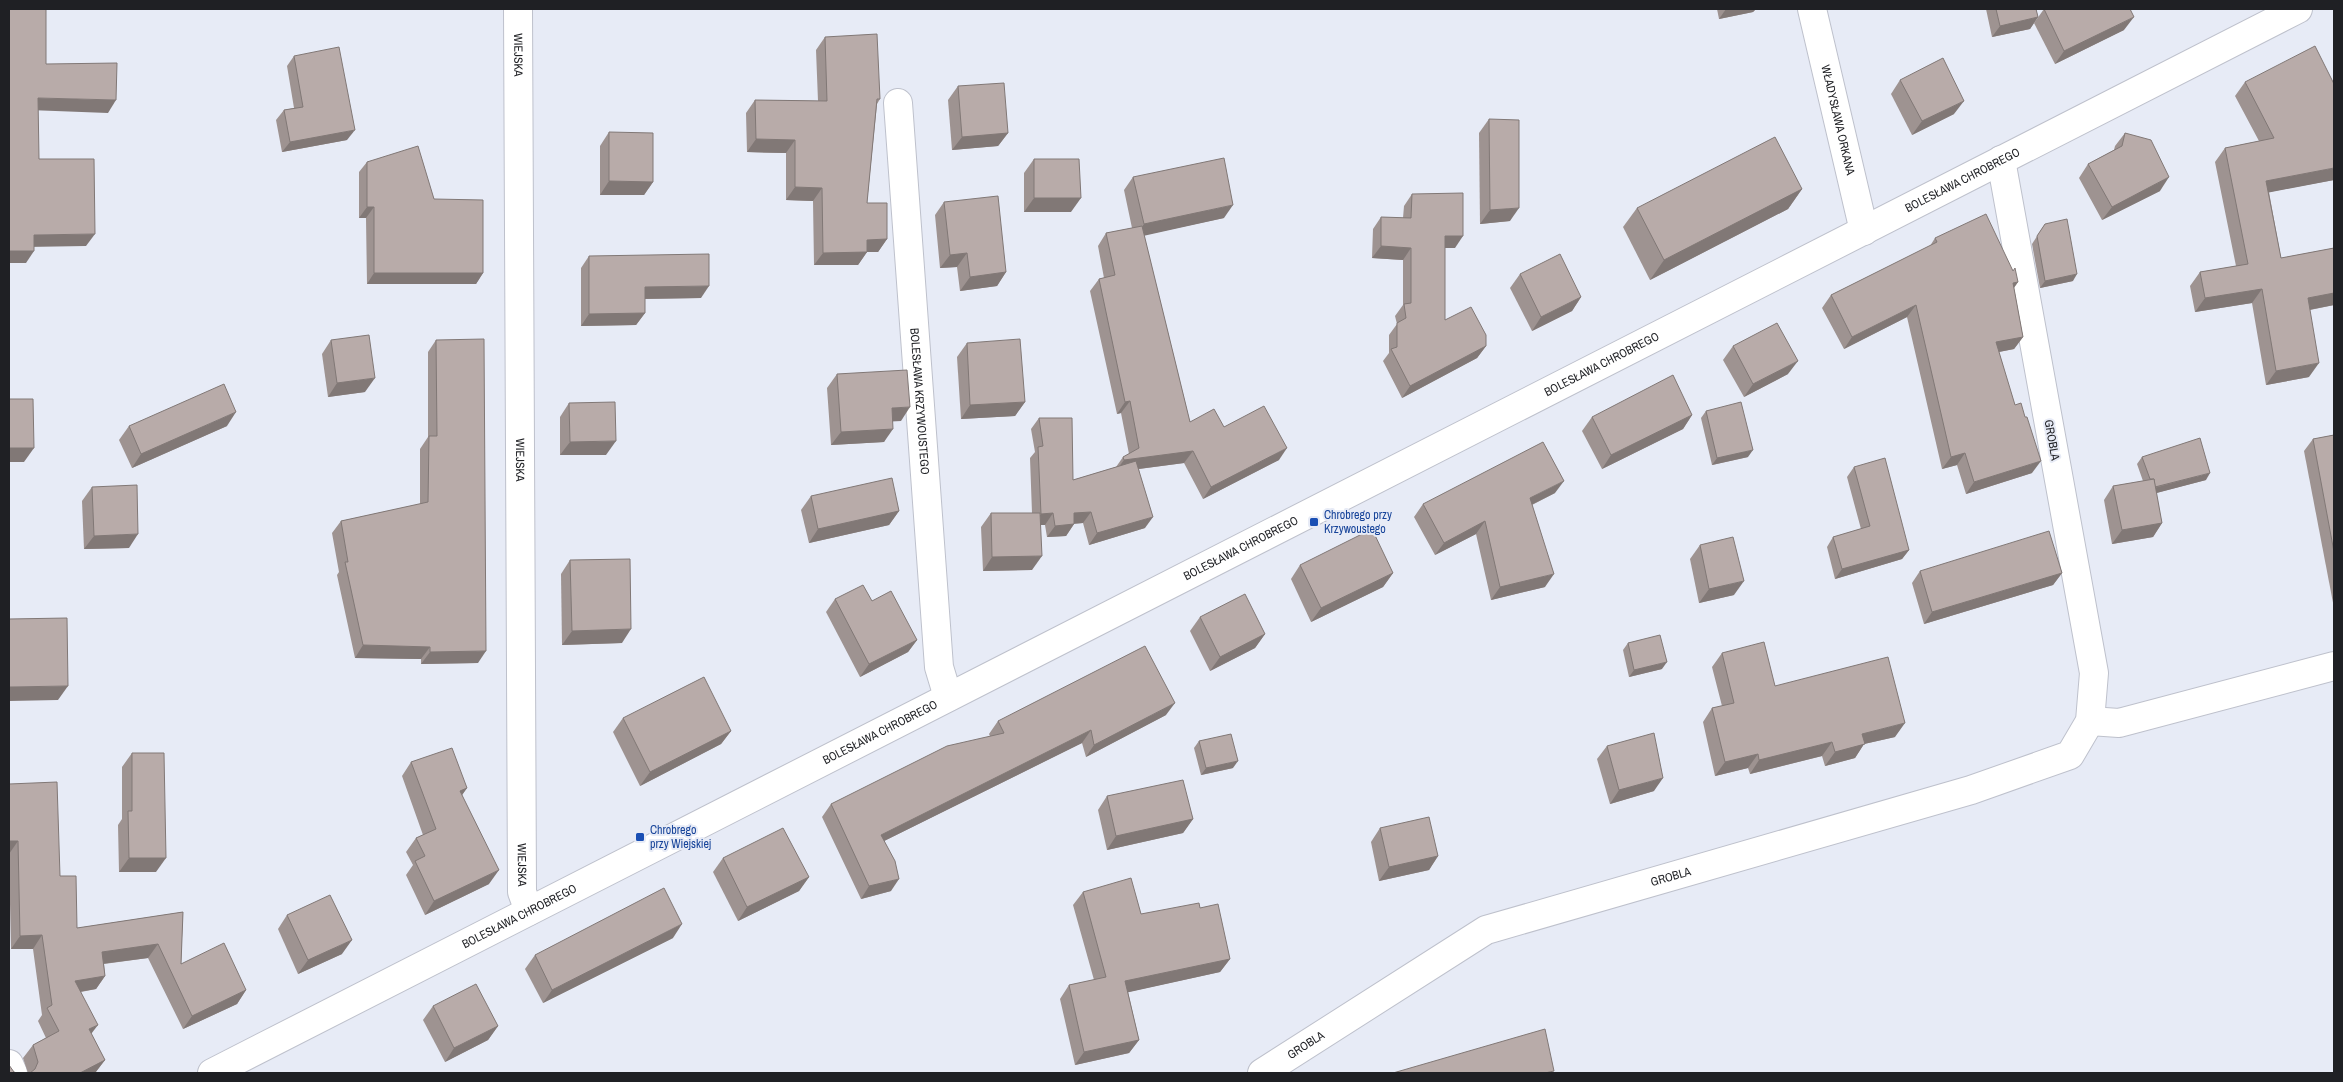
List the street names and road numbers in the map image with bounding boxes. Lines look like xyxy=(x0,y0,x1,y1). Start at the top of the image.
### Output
street label: WIEJSKA xyxy=(510,33,526,77)
street label: WŁADYSŁAWA ORKANA xyxy=(1817,63,1859,177)
street label: BOLESŁAWA CHROBREGO xyxy=(1902,144,2023,216)
street label: BOLESŁAWA KRZYWOUSTEGO xyxy=(906,327,933,476)
street label: BOLESŁAWA CHROBREGO xyxy=(1542,328,1662,400)
street label: GROBLA xyxy=(2041,418,2064,462)
street label: WIEJSKA xyxy=(512,438,528,482)
street label: BOLESŁAWA CHROBREGO xyxy=(1181,512,1301,584)
street label: BOLESŁAWA CHROBREGO xyxy=(820,696,941,768)
street label: WIEJSKA xyxy=(514,843,530,887)
street label: GROBLA xyxy=(1649,863,1693,890)
street label: BOLESŁAWA CHROBREGO xyxy=(459,880,580,952)
street label: GROBLA xyxy=(1284,1027,1328,1063)

